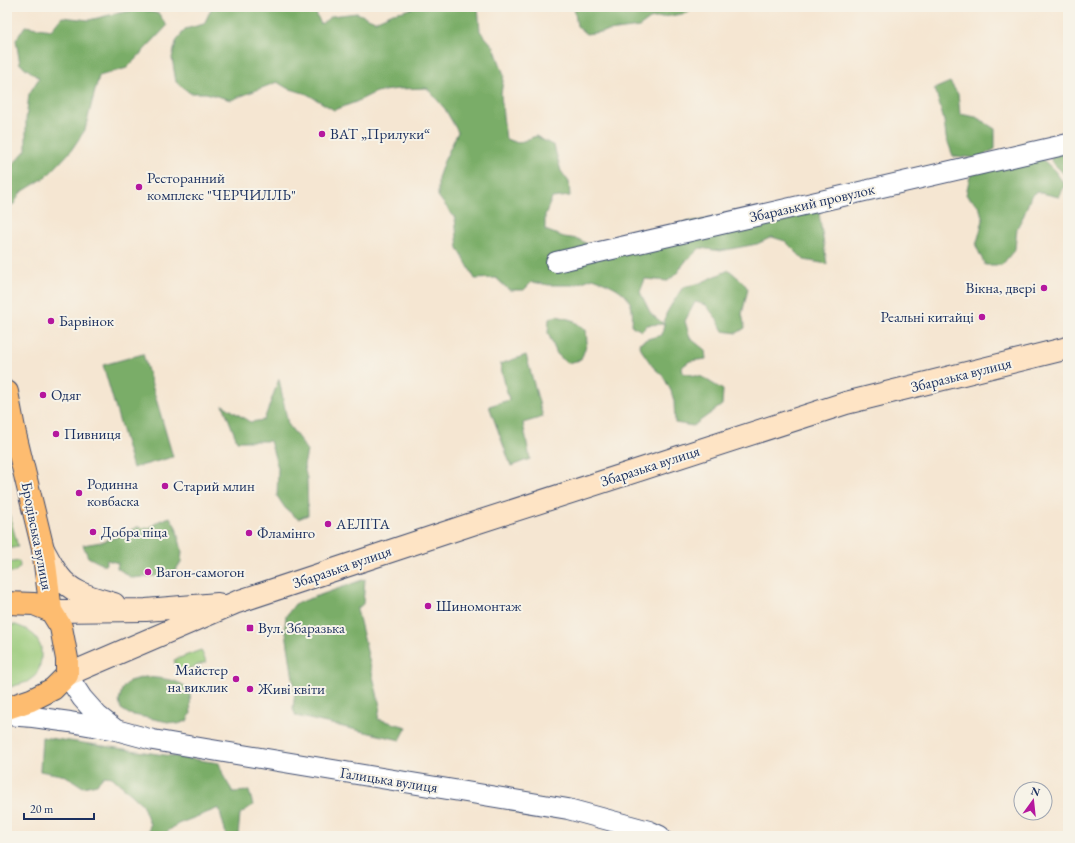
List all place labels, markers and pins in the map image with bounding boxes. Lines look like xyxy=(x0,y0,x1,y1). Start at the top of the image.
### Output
place label: ВАТ „Прилуки“ xyxy=(330,124,430,143)
marker: ВАТ „Прилуки“ xyxy=(317,129,327,139)
place label: Ресторанний комплекс "ЧЕРЧИЛЛЬ" xyxy=(147,168,296,204)
marker: Ресторанний комплекс "ЧЕРЧИЛЛЬ" xyxy=(134,182,144,192)
place label: Вікна, двері xyxy=(966,278,1036,297)
marker: Вікна, двері xyxy=(1039,283,1049,293)
place label: Реальні китайці xyxy=(881,307,974,326)
place label: Барвінок xyxy=(59,311,114,330)
marker: Реальні китайці xyxy=(977,312,987,322)
marker: Барвінок xyxy=(46,316,56,326)
place label: Одяг xyxy=(51,385,82,404)
marker: Одяг xyxy=(38,390,48,400)
place label: Пивниця xyxy=(64,424,121,443)
marker: Пивниця xyxy=(51,429,61,439)
place label: Родинна ковбаска xyxy=(87,474,139,510)
place label: Старий млин xyxy=(173,476,255,495)
marker: Старий млин xyxy=(160,481,170,491)
marker: Родинна ковбаска xyxy=(74,488,84,498)
place label: АЕЛІТА xyxy=(335,514,390,533)
marker: АЕЛІТА xyxy=(323,519,333,529)
place label: Добра піца xyxy=(101,522,167,541)
place label: Фламінго xyxy=(257,523,315,542)
marker: Добра піца xyxy=(88,527,98,537)
marker: Фламінго xyxy=(244,528,254,538)
place label: Вагон-самогон xyxy=(156,562,245,581)
marker: Вагон-самогон xyxy=(143,567,153,577)
place label: Шиномонтаж xyxy=(436,596,522,615)
marker: Шиномонтаж xyxy=(423,601,433,611)
place label: Вул. Збаразька xyxy=(258,618,345,637)
marker: Вул. Збаразька xyxy=(245,623,255,633)
place label: Майстер на виклик xyxy=(167,660,228,696)
marker: Майстер на виклик xyxy=(231,674,241,684)
place label: Живі квіти xyxy=(257,679,325,698)
marker: Живі квіти xyxy=(245,684,255,694)

